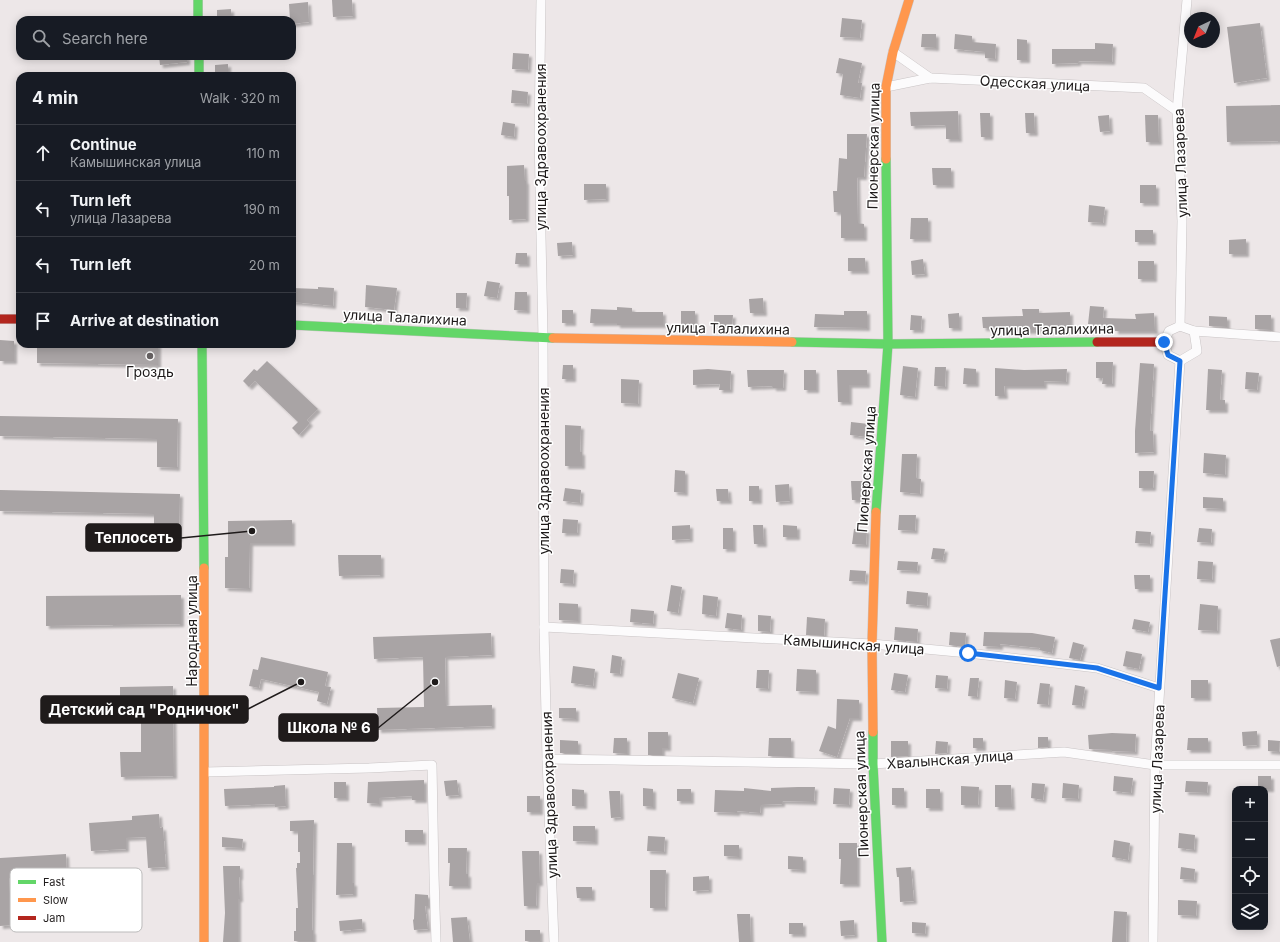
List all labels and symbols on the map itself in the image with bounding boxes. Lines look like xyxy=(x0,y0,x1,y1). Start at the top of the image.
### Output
north arrow xyxy=(1184,12,1220,48)
street label: улица Здравоохранения xyxy=(532,63,549,231)
street label: Одесская улица xyxy=(979,72,1091,94)
street label: Пионерская улица xyxy=(863,82,883,210)
street label: улица Лазарева xyxy=(1170,108,1190,218)
street label: улица Талалихина xyxy=(343,305,467,329)
street label: улица Талалихина xyxy=(666,318,790,338)
street label: улица Талалихина xyxy=(990,319,1114,339)
route end xyxy=(1155,333,1173,351)
marker: Гроздь xyxy=(145,351,155,361)
place label: Гроздь xyxy=(126,363,174,380)
street label: улица Здравоохранения xyxy=(535,387,552,555)
street label: Пионерская улица xyxy=(853,405,879,533)
callout: Теплосеть xyxy=(86,524,181,551)
text: Теплосеть xyxy=(94,528,174,547)
street label: Народная улица xyxy=(183,575,200,687)
street label: Камышинская улица xyxy=(783,631,925,657)
route start xyxy=(959,644,977,662)
callout: Детский сад "Родничок" xyxy=(41,696,248,723)
text: Детский сад "Родничок" xyxy=(48,700,240,719)
street label: улица Лазарева xyxy=(1147,704,1167,814)
street label: улица Здравоохранения xyxy=(538,711,560,879)
callout: Школа № 6 xyxy=(279,714,378,741)
text: Школа № 6 xyxy=(287,718,371,737)
street label: Пионерская улица xyxy=(850,730,872,858)
street label: Хвалынская улица xyxy=(886,746,1014,772)
legend xyxy=(10,868,142,932)
text: Fast xyxy=(43,875,65,889)
text: Slow xyxy=(43,893,68,907)
text: Jam xyxy=(43,911,65,925)

